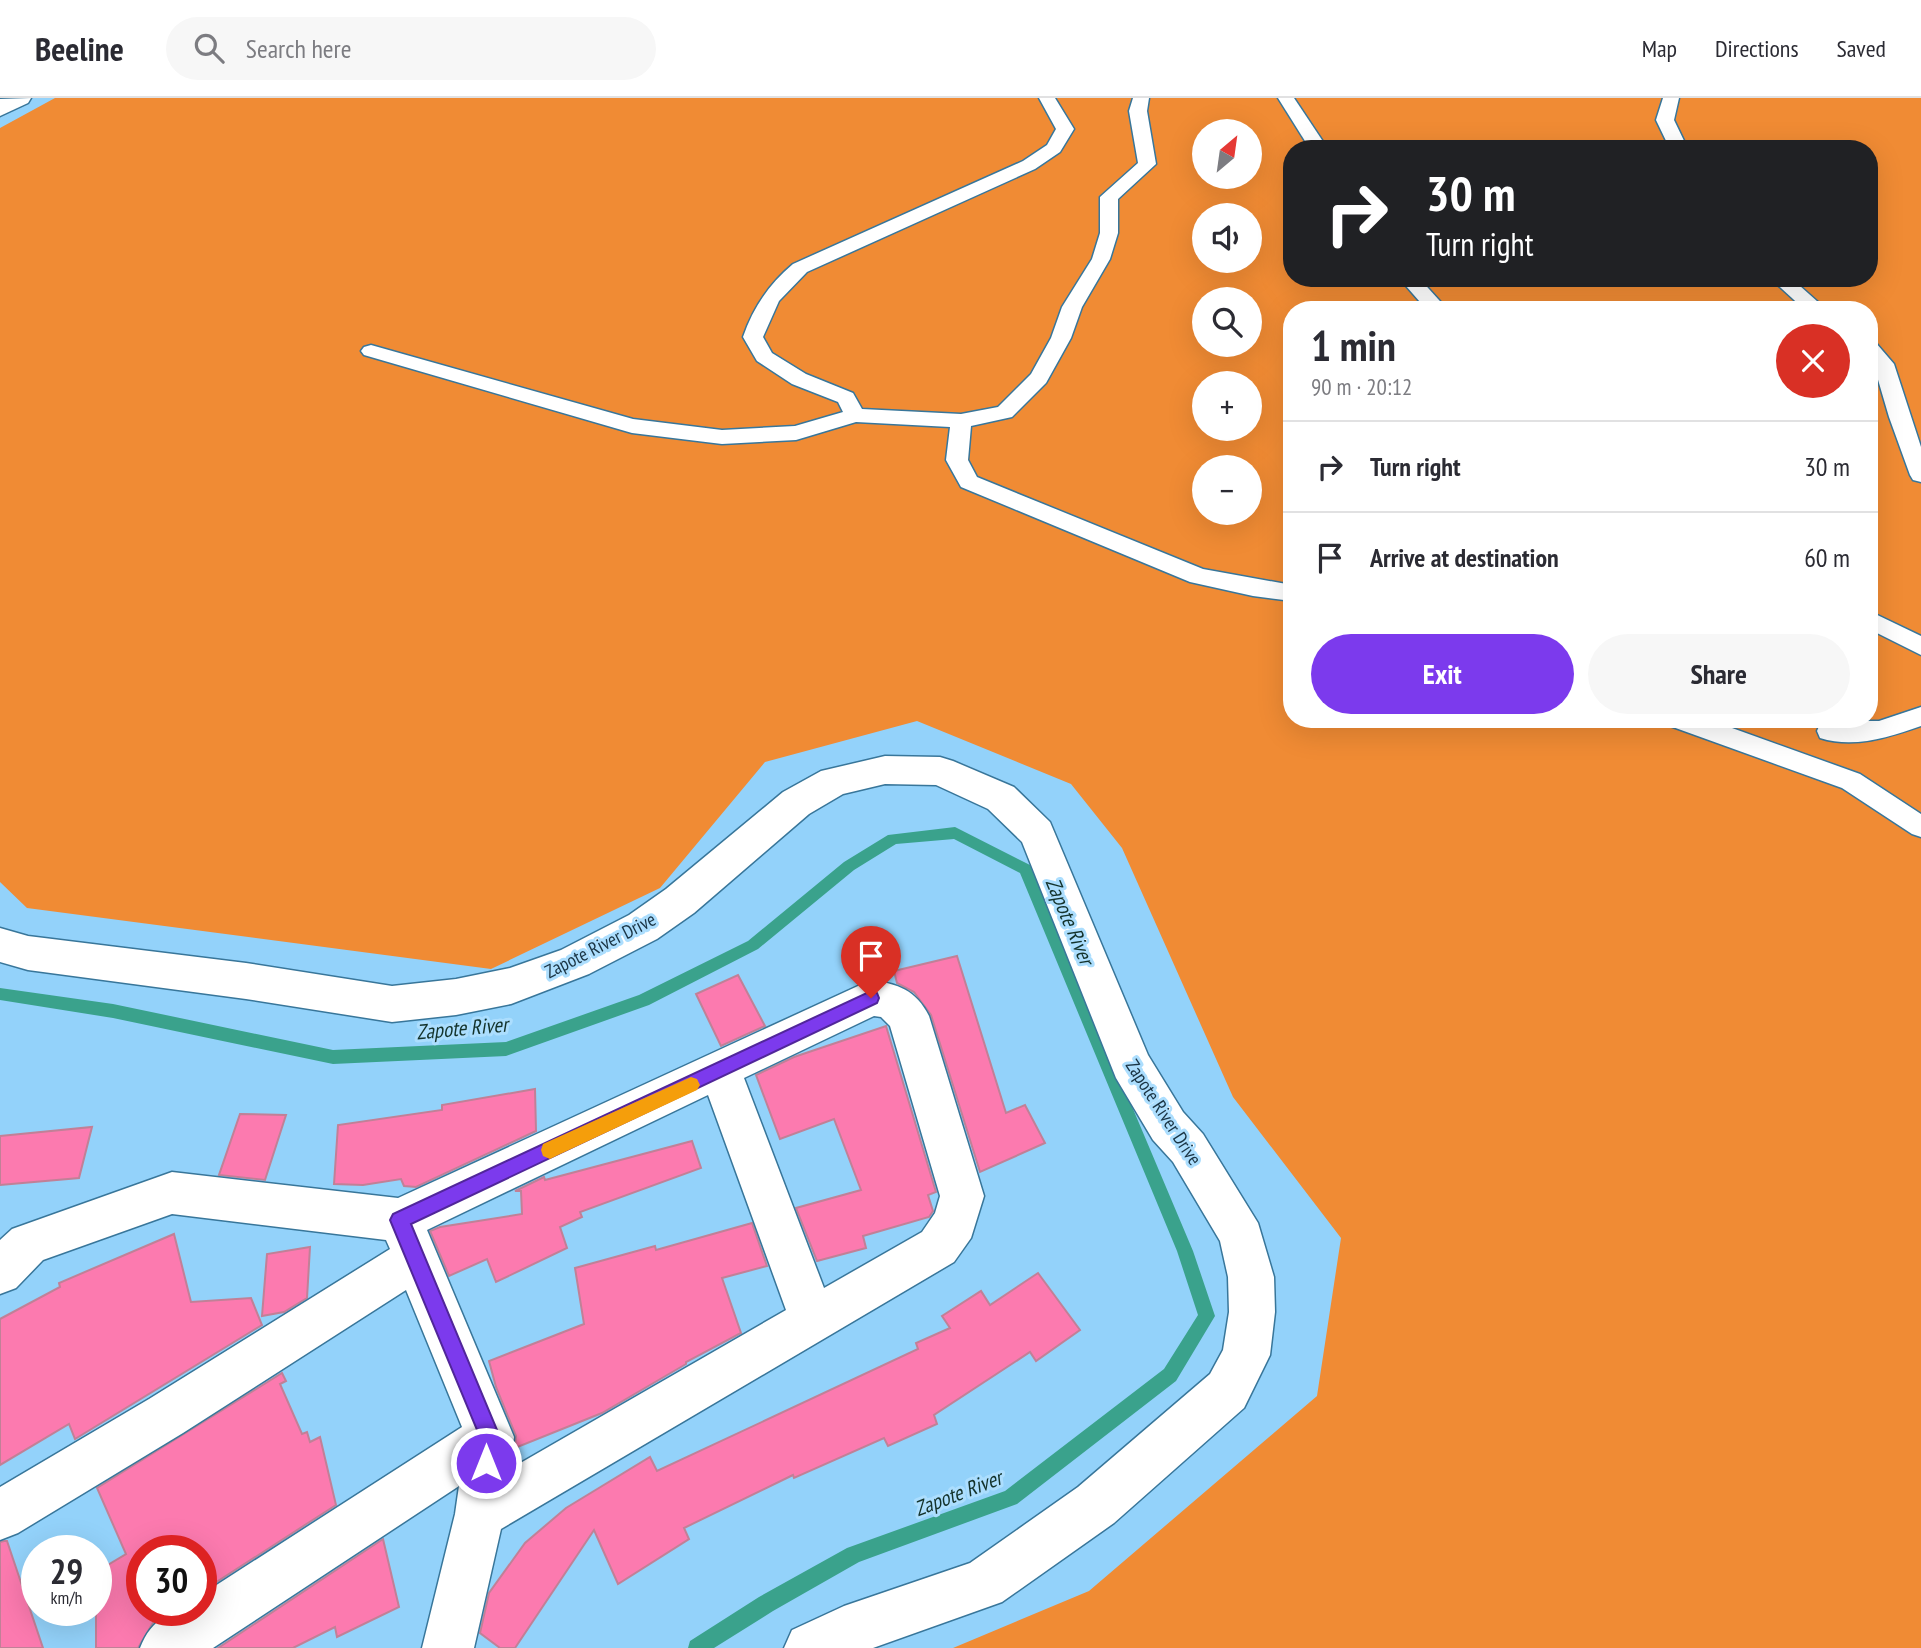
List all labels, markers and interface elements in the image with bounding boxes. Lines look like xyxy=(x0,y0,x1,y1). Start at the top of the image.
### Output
search box xyxy=(166,17,656,80)
text: Beeline xyxy=(35,27,124,70)
icon: search xyxy=(190,29,228,67)
text: Search here xyxy=(246,32,351,65)
text: Map xyxy=(1642,33,1677,64)
text: Directions xyxy=(1715,33,1799,64)
text: Saved xyxy=(1837,33,1886,64)
north arrow xyxy=(1192,119,1262,189)
map controls xyxy=(1192,119,1262,525)
text: 30 m xyxy=(1426,161,1515,225)
icon: right xyxy=(1311,168,1402,259)
button: sound xyxy=(1192,203,1262,273)
text: Turn right xyxy=(1426,223,1534,265)
button: search xyxy=(1192,287,1262,357)
text: 1 min xyxy=(1311,318,1396,373)
button: close xyxy=(1776,324,1850,398)
button: + xyxy=(1192,371,1262,441)
text: 90 m · 20:12 xyxy=(1311,372,1412,401)
icon: right xyxy=(1311,448,1349,486)
text: Turn right xyxy=(1370,450,1461,483)
text: 30 m xyxy=(1804,450,1850,483)
button: − xyxy=(1192,455,1262,525)
icon: arrive xyxy=(1311,539,1349,577)
text: Arrive at destination xyxy=(1370,541,1559,574)
text: 60 m xyxy=(1804,541,1850,574)
button: Exit xyxy=(1311,634,1574,714)
button: Share xyxy=(1588,634,1850,714)
water label: Zapote River xyxy=(1040,874,1102,971)
street label: Zapote River Drive xyxy=(541,907,660,983)
pin xyxy=(841,926,901,998)
icon: arrive xyxy=(852,937,890,975)
water label: Zapote River xyxy=(415,1010,512,1045)
street label: Zapote River Drive xyxy=(1121,1055,1207,1170)
position arrow xyxy=(449,1426,523,1500)
water label: Zapote River xyxy=(910,1463,1009,1522)
speed limit sign: 30 xyxy=(126,1535,217,1626)
text: 29 xyxy=(50,1548,83,1594)
text: km/h xyxy=(51,1586,82,1609)

